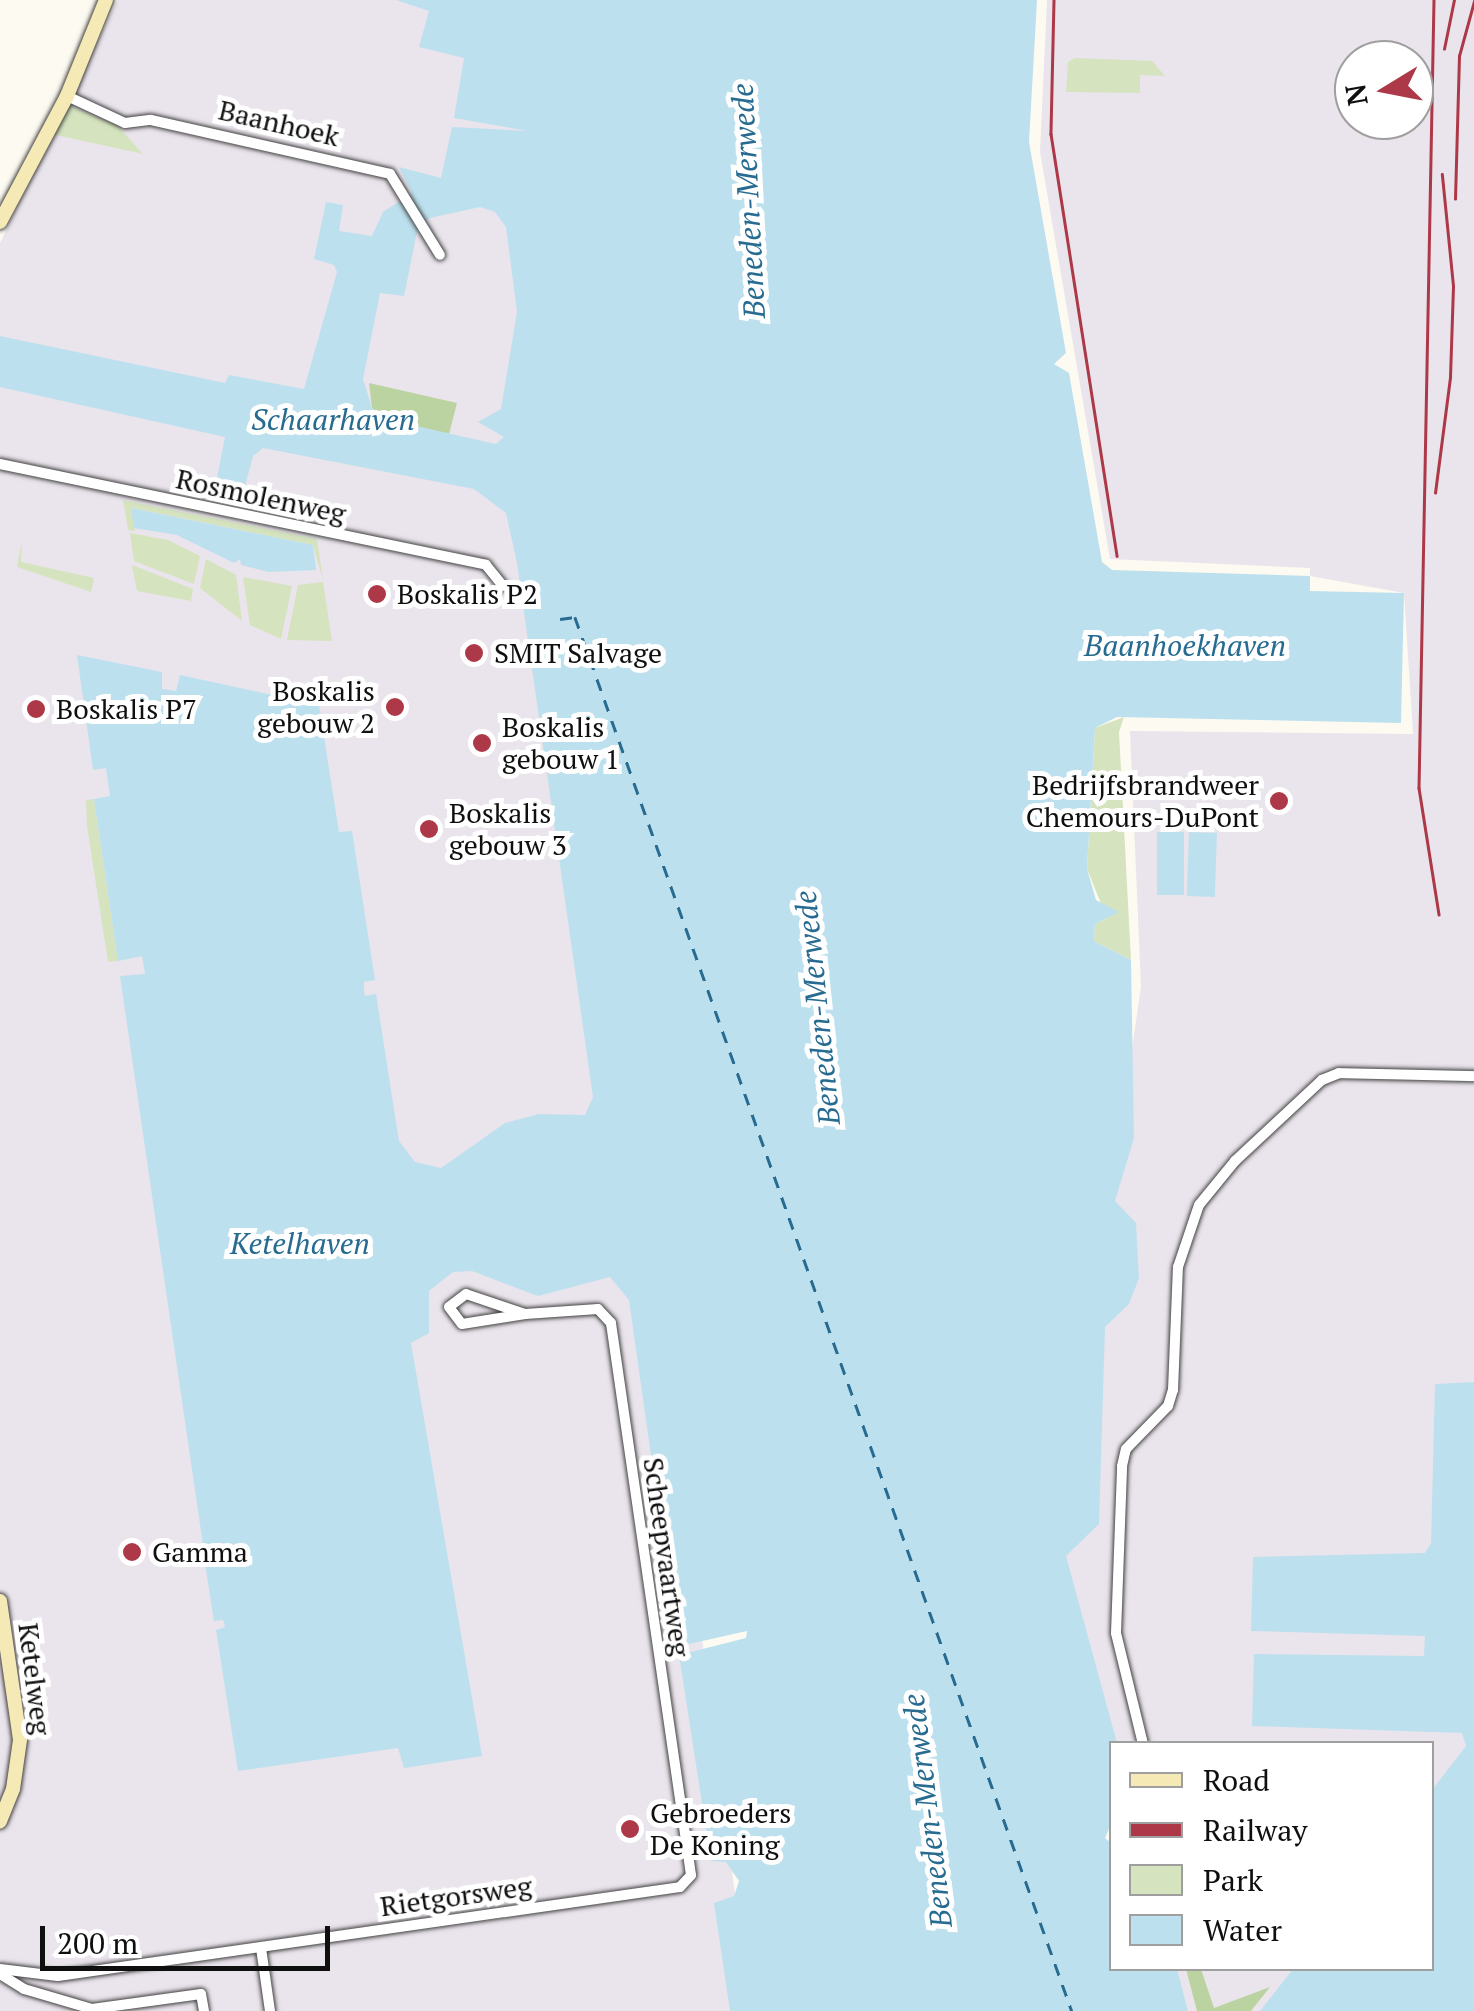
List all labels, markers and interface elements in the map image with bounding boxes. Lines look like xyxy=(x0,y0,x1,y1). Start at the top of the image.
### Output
north arrow xyxy=(1334,40,1434,140)
text: N xyxy=(1336,81,1376,109)
water label: Beneden-Merwede xyxy=(724,82,772,320)
street label: Baanhoek xyxy=(215,93,343,153)
water label: Schaarhaven xyxy=(251,401,415,437)
street label: Rosmolenweg xyxy=(173,462,349,530)
place label: Boskalis P2 xyxy=(397,577,538,611)
marker: Boskalis P2 xyxy=(366,583,388,605)
water label: Baanhoekhaven xyxy=(1084,627,1286,663)
place label: SMIT Salvage xyxy=(494,636,662,670)
marker: SMIT Salvage xyxy=(463,642,485,664)
place label: Boskalis gebouw 2 xyxy=(257,674,375,740)
place label: Boskalis P7 xyxy=(56,692,197,726)
marker: Boskalis gebouw 2 xyxy=(384,696,406,718)
marker: Boskalis P7 xyxy=(25,698,47,720)
place label: Boskalis gebouw 1 xyxy=(502,710,620,776)
marker: Boskalis gebouw 1 xyxy=(471,732,493,754)
place label: Bedrijfsbrandweer Chemours-DuPont xyxy=(1026,768,1259,834)
marker: Bedrijfsbrandweer Chemours-DuPont xyxy=(1268,790,1290,812)
place label: Boskalis gebouw 3 xyxy=(449,796,567,862)
marker: Boskalis gebouw 3 xyxy=(418,818,440,840)
water label: Beneden-Merwede xyxy=(787,889,847,1127)
water label: Ketelhaven xyxy=(230,1225,370,1261)
street label: Scheepvaartweg xyxy=(636,1455,698,1659)
place label: Gamma xyxy=(152,1535,248,1569)
marker: Gamma xyxy=(121,1541,143,1563)
street label: Ketelweg xyxy=(11,1621,59,1737)
water label: Beneden-Merwede xyxy=(895,1692,959,1930)
legend xyxy=(1109,1741,1434,1971)
text: Road xyxy=(1203,1760,1270,1800)
place label: Gebroeders De Koning xyxy=(650,1796,791,1862)
text: Railway xyxy=(1203,1810,1307,1850)
marker: Gebroeders De Koning xyxy=(619,1818,641,1840)
text: Park xyxy=(1203,1860,1263,1900)
street label: Rietgorsweg xyxy=(378,1869,534,1923)
scale bar xyxy=(45,1906,335,1968)
text: Water xyxy=(1203,1910,1282,1950)
text: 200 m xyxy=(57,1923,138,1963)

